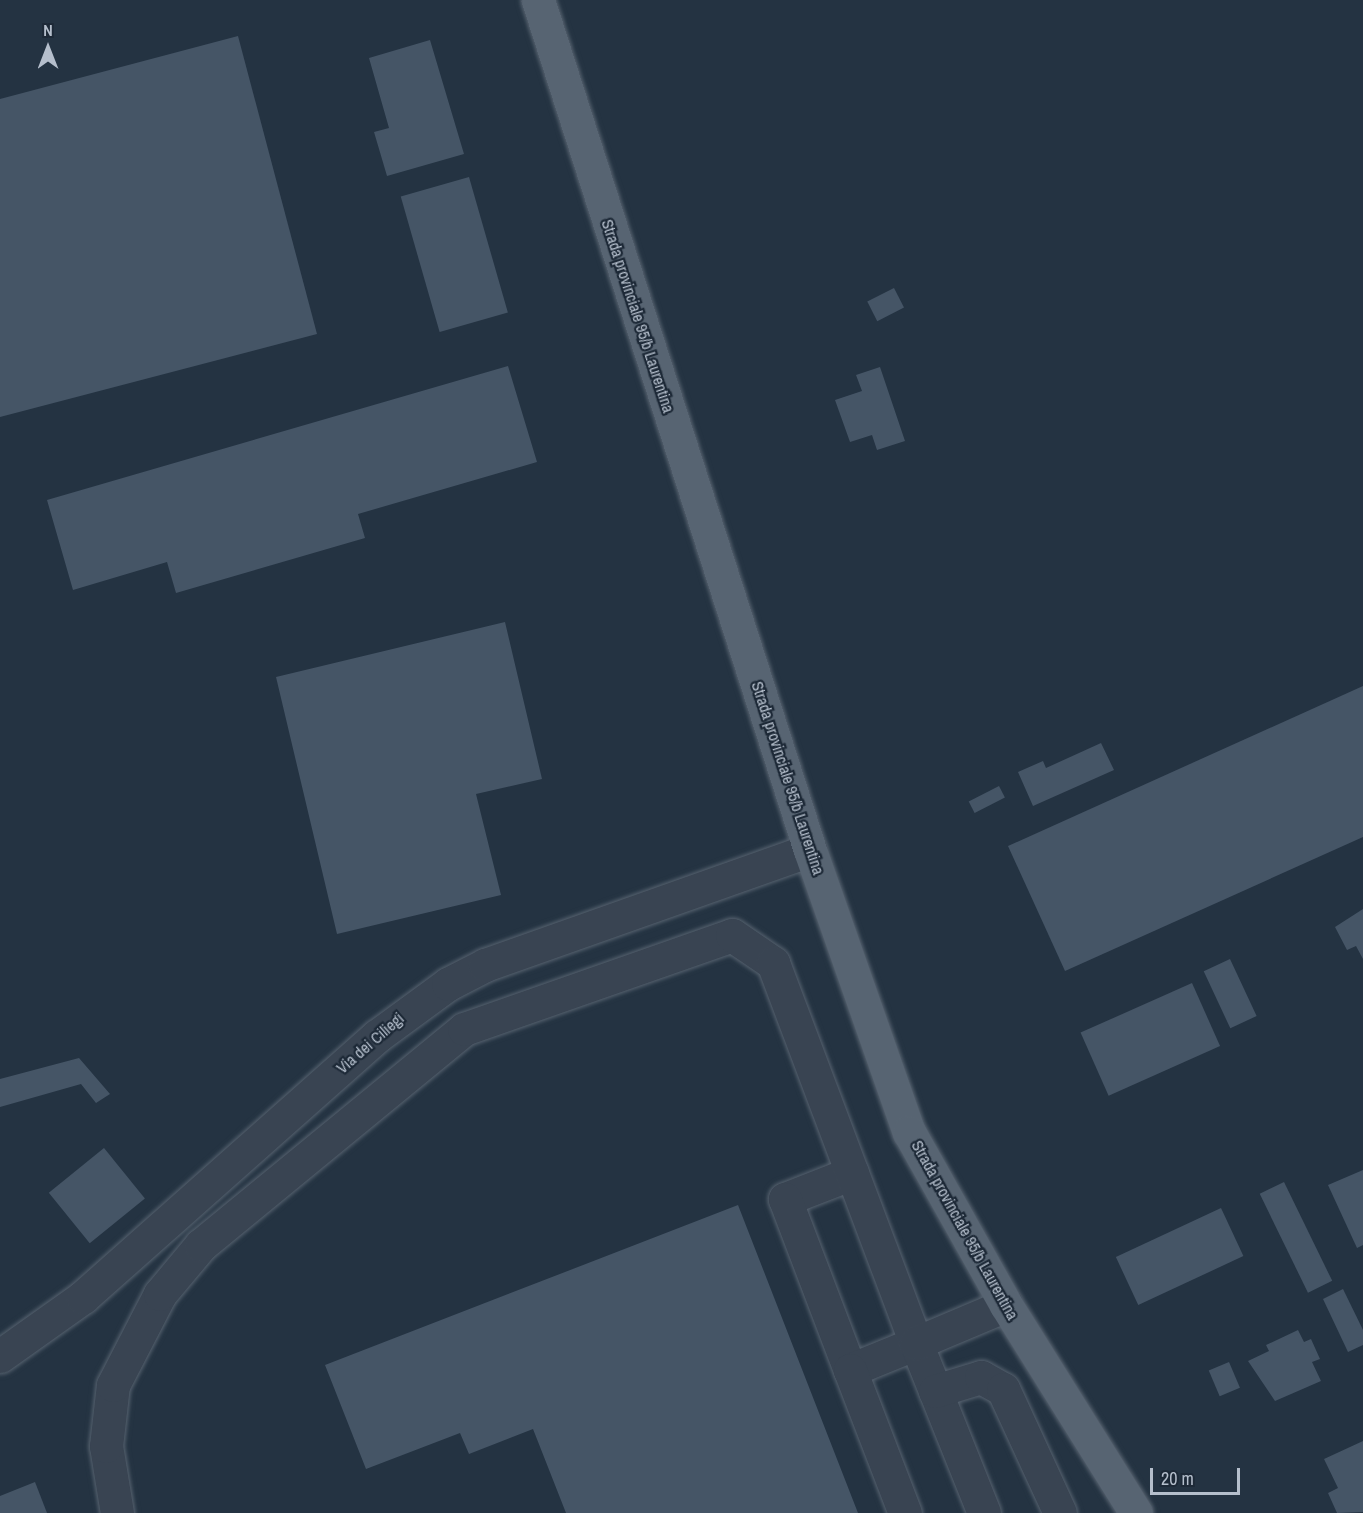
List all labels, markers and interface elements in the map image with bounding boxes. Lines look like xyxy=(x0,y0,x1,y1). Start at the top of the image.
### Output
north arrow xyxy=(18,18,78,78)
text: N xyxy=(43,19,53,41)
street label: Strada provinciale 95/b Laurentina xyxy=(598,217,678,415)
street label: Strada provinciale 95/b Laurentina xyxy=(748,679,828,877)
street label: Via dei Ciliegi xyxy=(332,1009,408,1077)
street label: Strada provinciale 95/b Laurentina xyxy=(908,1137,1022,1323)
scale bar xyxy=(1153,1456,1243,1494)
text: 20 m xyxy=(1161,1466,1194,1491)

